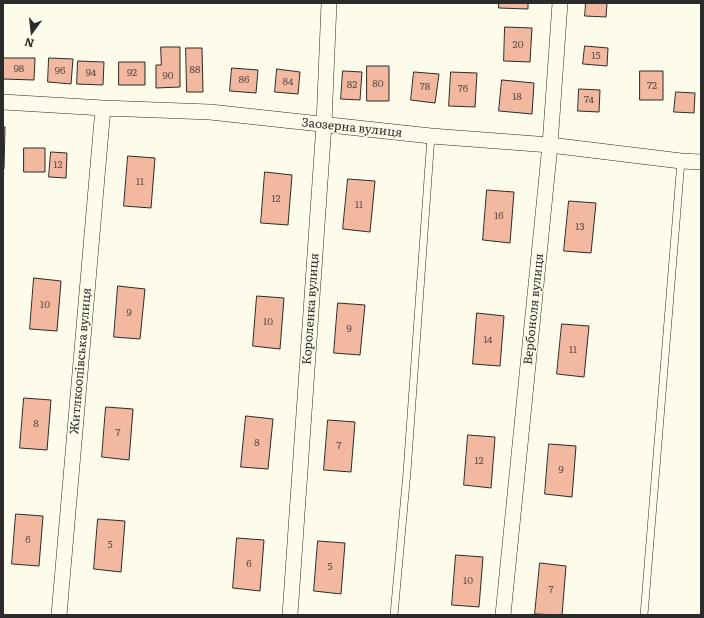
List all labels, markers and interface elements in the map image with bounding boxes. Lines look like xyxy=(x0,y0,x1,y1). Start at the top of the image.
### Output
north arrow xyxy=(12,12,52,52)
text: N xyxy=(22,35,35,53)
house number: 20 xyxy=(513,39,523,51)
house number: 15 xyxy=(591,50,601,62)
house number: 98 xyxy=(14,63,24,75)
house number: 88 xyxy=(189,64,201,76)
house number: 96 xyxy=(55,65,65,77)
house number: 94 xyxy=(86,67,96,79)
house number: 92 xyxy=(127,67,137,79)
house number: 90 xyxy=(162,70,174,82)
house number: 86 xyxy=(239,74,249,86)
house number: 84 xyxy=(282,76,294,88)
house number: 80 xyxy=(372,78,384,90)
house number: 82 xyxy=(347,79,357,91)
house number: 72 xyxy=(647,80,657,92)
house number: 78 xyxy=(420,81,430,93)
house number: 76 xyxy=(458,83,468,95)
house number: 18 xyxy=(512,91,522,103)
house number: 74 xyxy=(584,94,594,106)
street label: Заозерна вулиця xyxy=(301,116,403,140)
house number: 12 xyxy=(53,159,63,171)
house number: 11 xyxy=(136,176,144,188)
house number: 12 xyxy=(271,193,281,205)
house number: 11 xyxy=(355,199,363,211)
house number: 16 xyxy=(494,210,504,222)
house number: 13 xyxy=(575,221,585,233)
street label: Короленка вулиця xyxy=(300,253,322,365)
street label: Вербоноля вулиця xyxy=(521,253,547,365)
street label: Житлкоопівська вулиця xyxy=(67,287,95,435)
house number: 10 xyxy=(40,299,50,311)
house number: 9 xyxy=(126,307,132,319)
house number: 10 xyxy=(263,316,273,328)
house number: 9 xyxy=(346,323,352,335)
house number: 14 xyxy=(483,334,493,346)
house number: 11 xyxy=(569,344,577,356)
house number: 8 xyxy=(33,418,39,430)
house number: 7 xyxy=(115,427,121,439)
house number: 8 xyxy=(254,437,260,449)
house number: 7 xyxy=(336,440,342,452)
house number: 12 xyxy=(474,455,484,467)
house number: 9 xyxy=(558,464,564,476)
house number: 6 xyxy=(25,534,31,546)
house number: 5 xyxy=(107,539,113,551)
house number: 6 xyxy=(246,558,252,570)
house number: 5 xyxy=(327,561,333,573)
house number: 10 xyxy=(463,575,473,587)
house number: 7 xyxy=(548,584,554,596)

